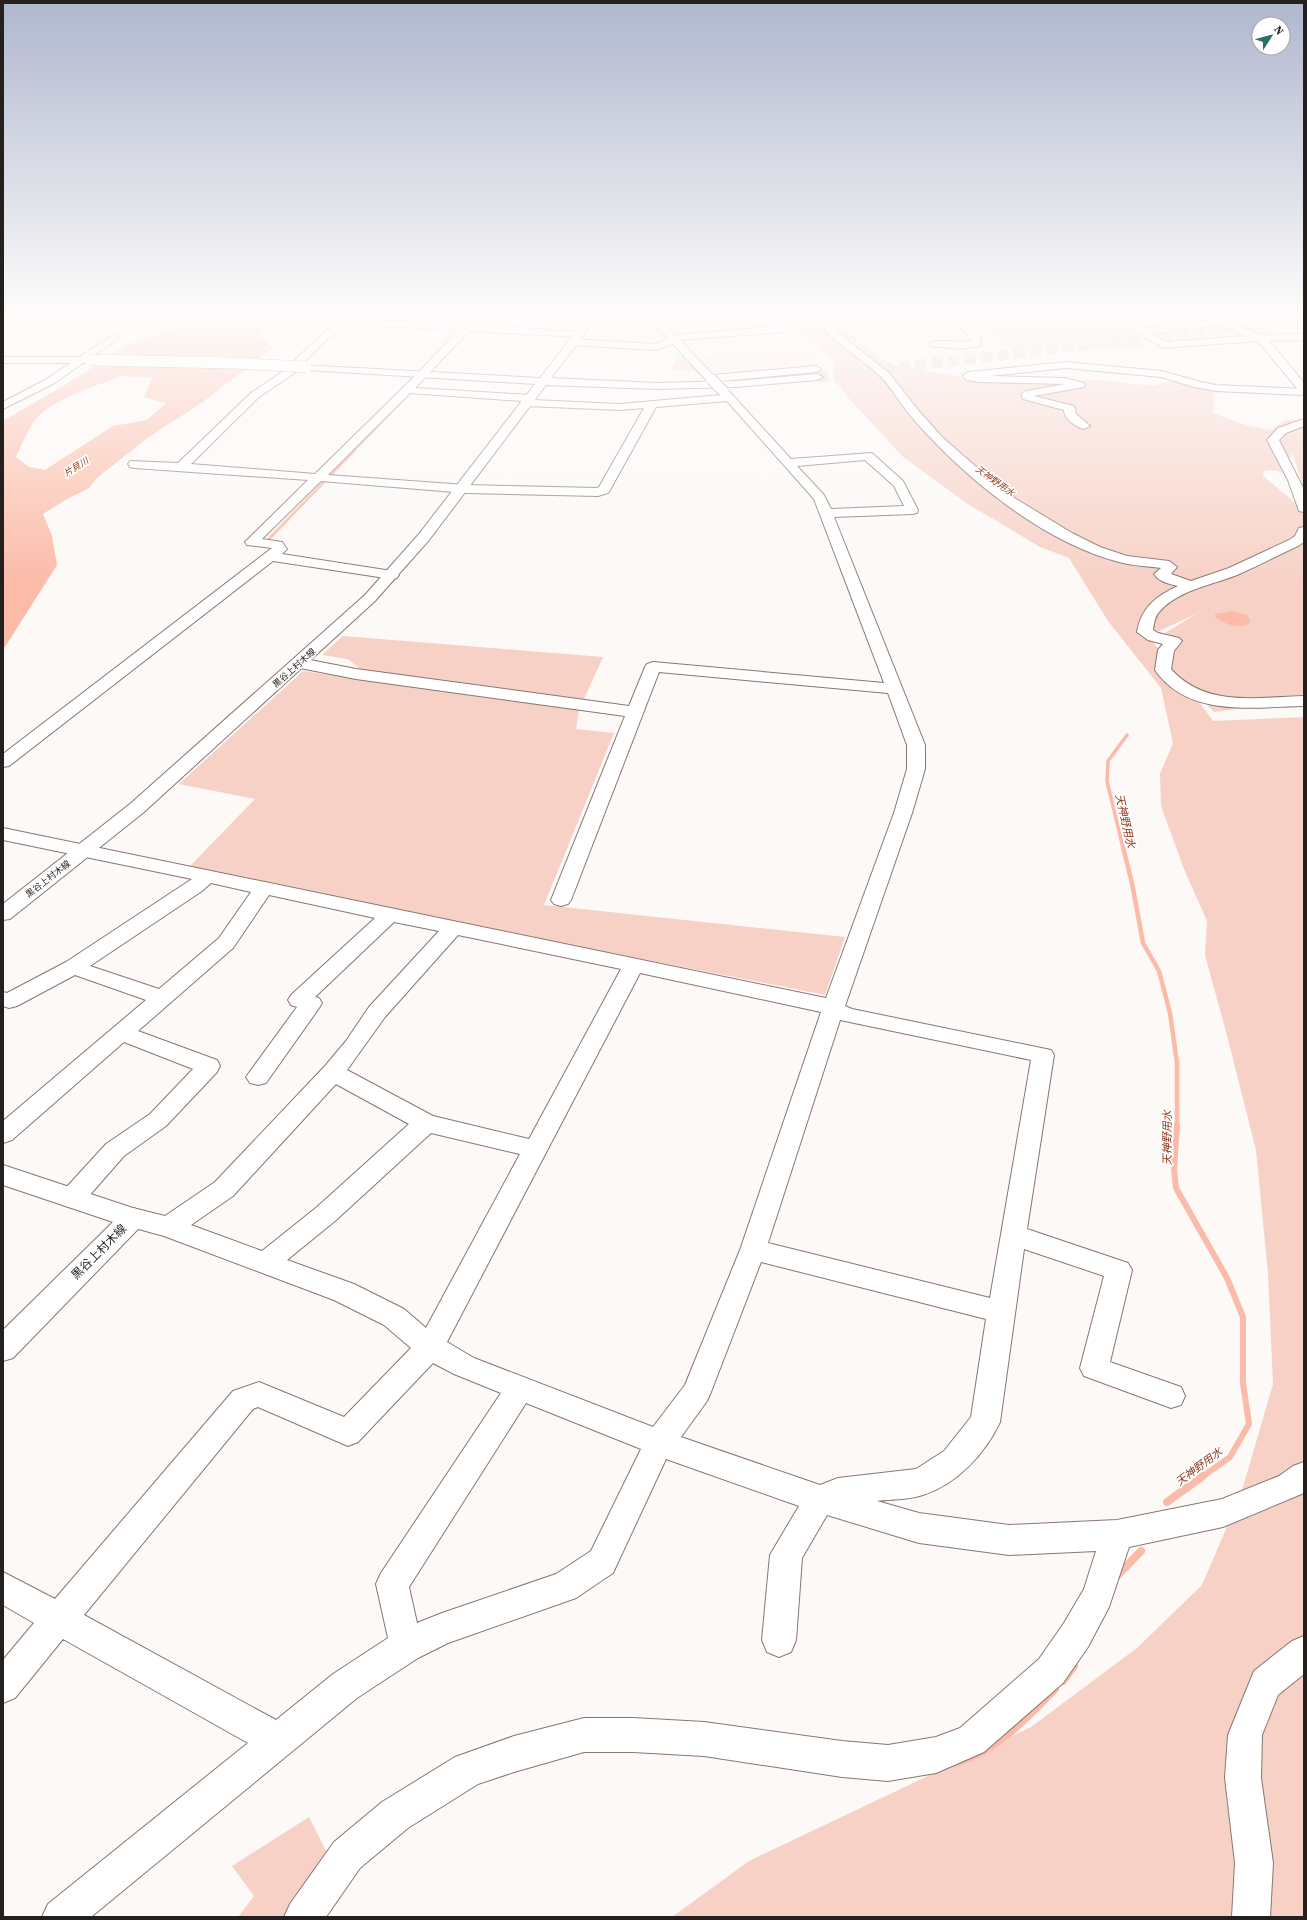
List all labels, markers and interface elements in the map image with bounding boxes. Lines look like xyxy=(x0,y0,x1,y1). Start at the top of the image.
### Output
north arrow xyxy=(1251,16,1291,56)
text: N xyxy=(1270,23,1287,38)
water label: 片貝川 xyxy=(61,454,91,479)
water label: 天神野用水 xyxy=(973,463,1018,500)
street label: 黒谷上村木線 xyxy=(270,645,319,691)
water label: 天神野用水 xyxy=(1112,793,1139,850)
street label: 黒谷上村木線 xyxy=(23,857,74,900)
water label: 天神野用水 xyxy=(1160,1110,1175,1166)
street label: 黒谷上村木線 xyxy=(68,1221,130,1283)
water label: 天神野用水 xyxy=(1173,1444,1226,1490)

